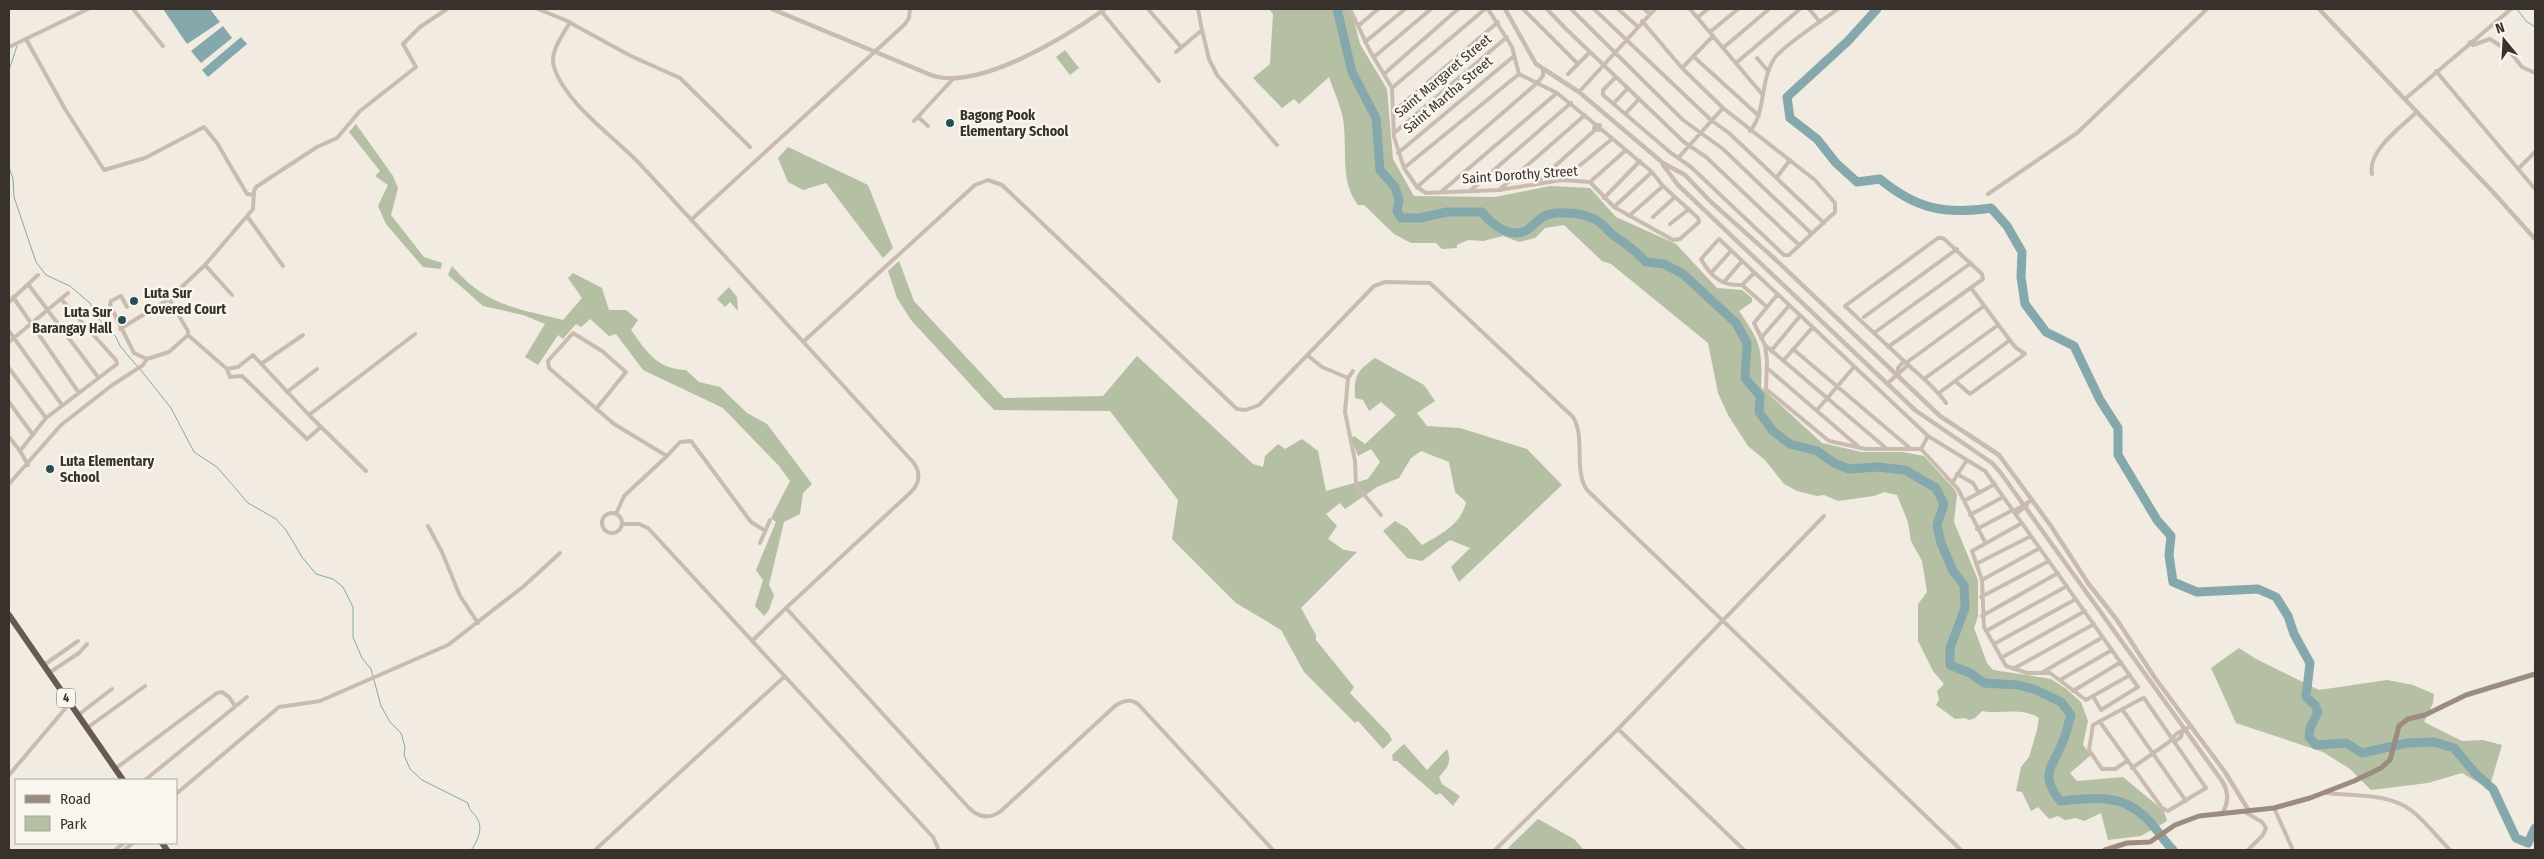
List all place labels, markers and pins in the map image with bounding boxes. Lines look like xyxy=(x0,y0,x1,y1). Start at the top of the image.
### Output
place label: Bagong Pook Elementary School xyxy=(960,107,1069,140)
marker: Bagong Pook Elementary School xyxy=(944,117,956,129)
place label: Luta Sur Covered Court xyxy=(144,285,227,318)
marker: Luta Sur Covered Court xyxy=(128,295,140,307)
place label: Luta Sur Barangay Hall xyxy=(32,304,113,337)
marker: Luta Sur Barangay Hall xyxy=(116,314,128,326)
place label: Luta Elementary School xyxy=(60,453,155,486)
marker: Luta Elementary School xyxy=(44,463,56,475)

